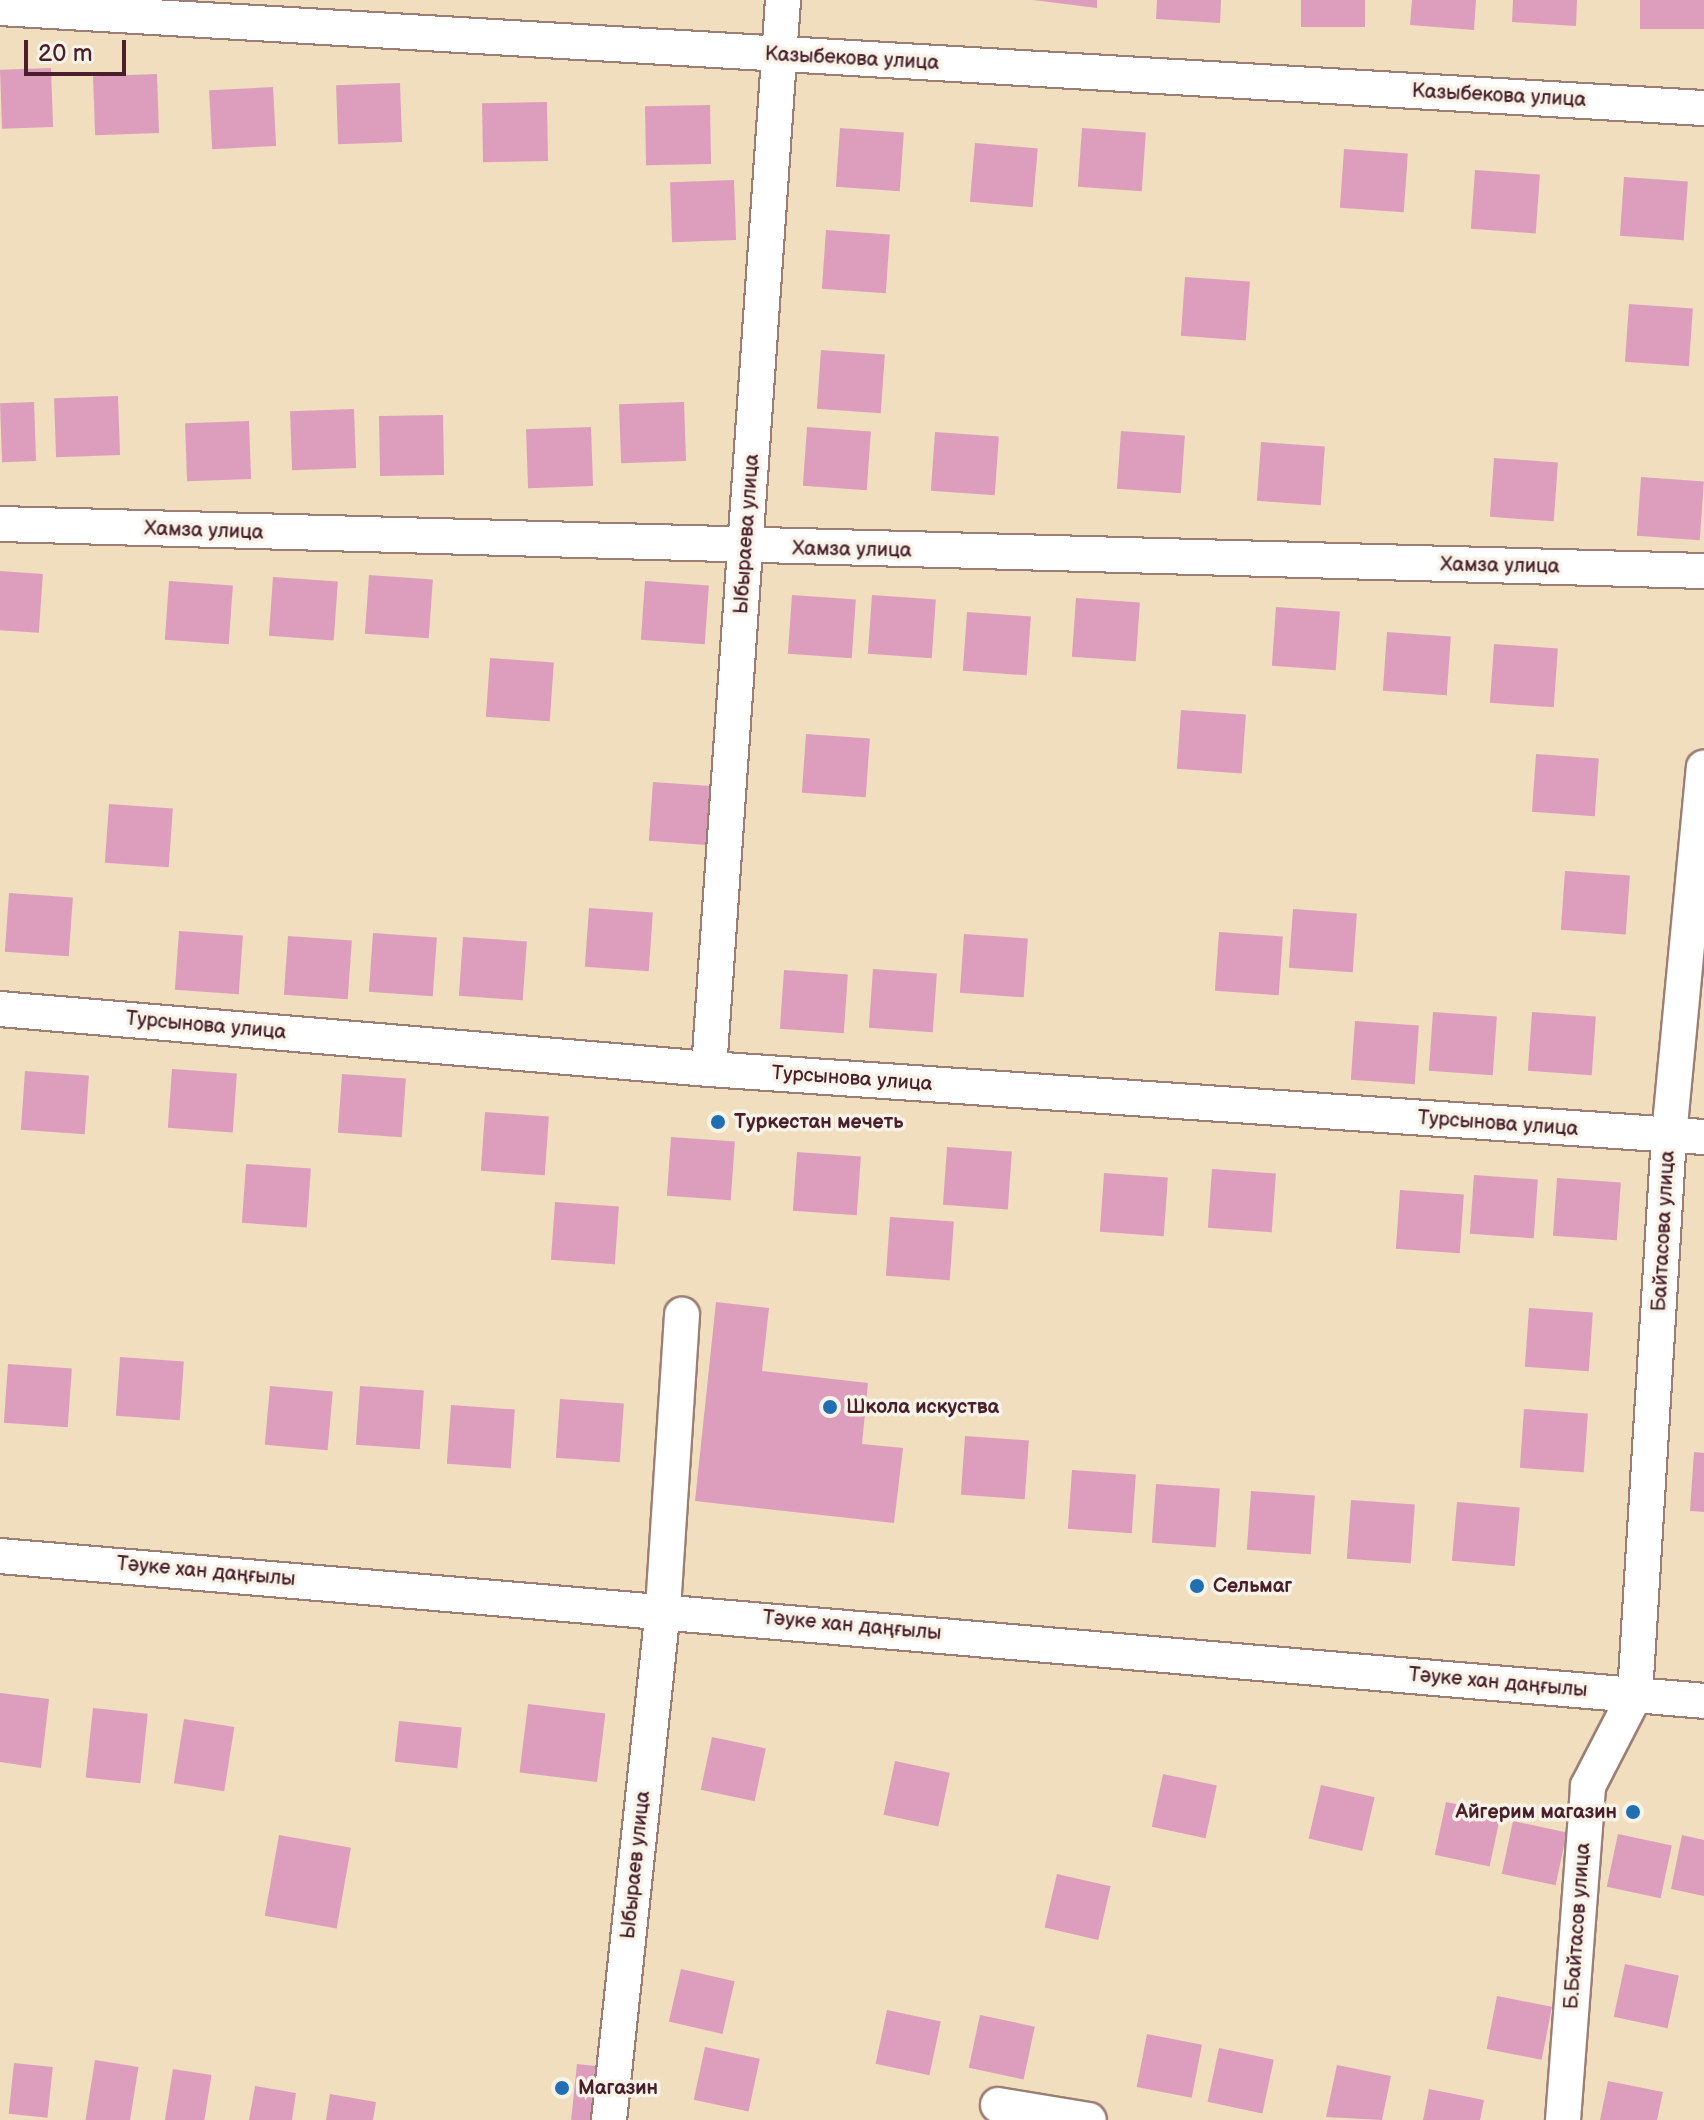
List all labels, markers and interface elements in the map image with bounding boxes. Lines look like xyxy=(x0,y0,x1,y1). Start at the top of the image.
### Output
scale bar xyxy=(28,24,130,74)
text: 20 m xyxy=(38,39,93,68)
street label: Казыбекова улица xyxy=(764,42,940,76)
street label: Казыбекова улица xyxy=(1411,79,1587,113)
street label: Ыбыраева улица xyxy=(729,453,765,615)
street label: Хамза улица xyxy=(144,517,264,545)
street label: Хамза улица xyxy=(792,537,912,563)
street label: Хамза улица xyxy=(1440,553,1560,579)
street label: Турсынова улица xyxy=(125,1007,287,1045)
street label: Турсынова улица xyxy=(771,1061,933,1097)
street label: Турсынова улица xyxy=(1417,1106,1579,1142)
place label: Туркестан мечеть xyxy=(734,1110,903,1134)
marker: Туркестан мечеть xyxy=(709,1113,727,1131)
street label: Байтасова улица xyxy=(1648,1150,1680,1312)
place label: Школа искуства xyxy=(846,1395,999,1419)
marker: Школа искуства xyxy=(821,1398,839,1416)
street label: Тәуке хан даңғылы xyxy=(116,1552,296,1592)
place label: Сельмаг xyxy=(1213,1574,1292,1598)
marker: Сельмаг xyxy=(1188,1577,1206,1595)
street label: Тәуке хан даңғылы xyxy=(762,1606,942,1646)
street label: Тәуке хан даңғылы xyxy=(1408,1663,1588,1703)
street label: Ыбыраев улица xyxy=(616,1790,656,1940)
place label: Айгерим магазин xyxy=(1455,1800,1617,1824)
marker: Айгерим магазин xyxy=(1624,1803,1642,1821)
street label: Б.Байтасов улица xyxy=(1560,1842,1596,2010)
place label: Магазин xyxy=(578,2076,658,2100)
marker: Магазин xyxy=(553,2079,571,2097)

